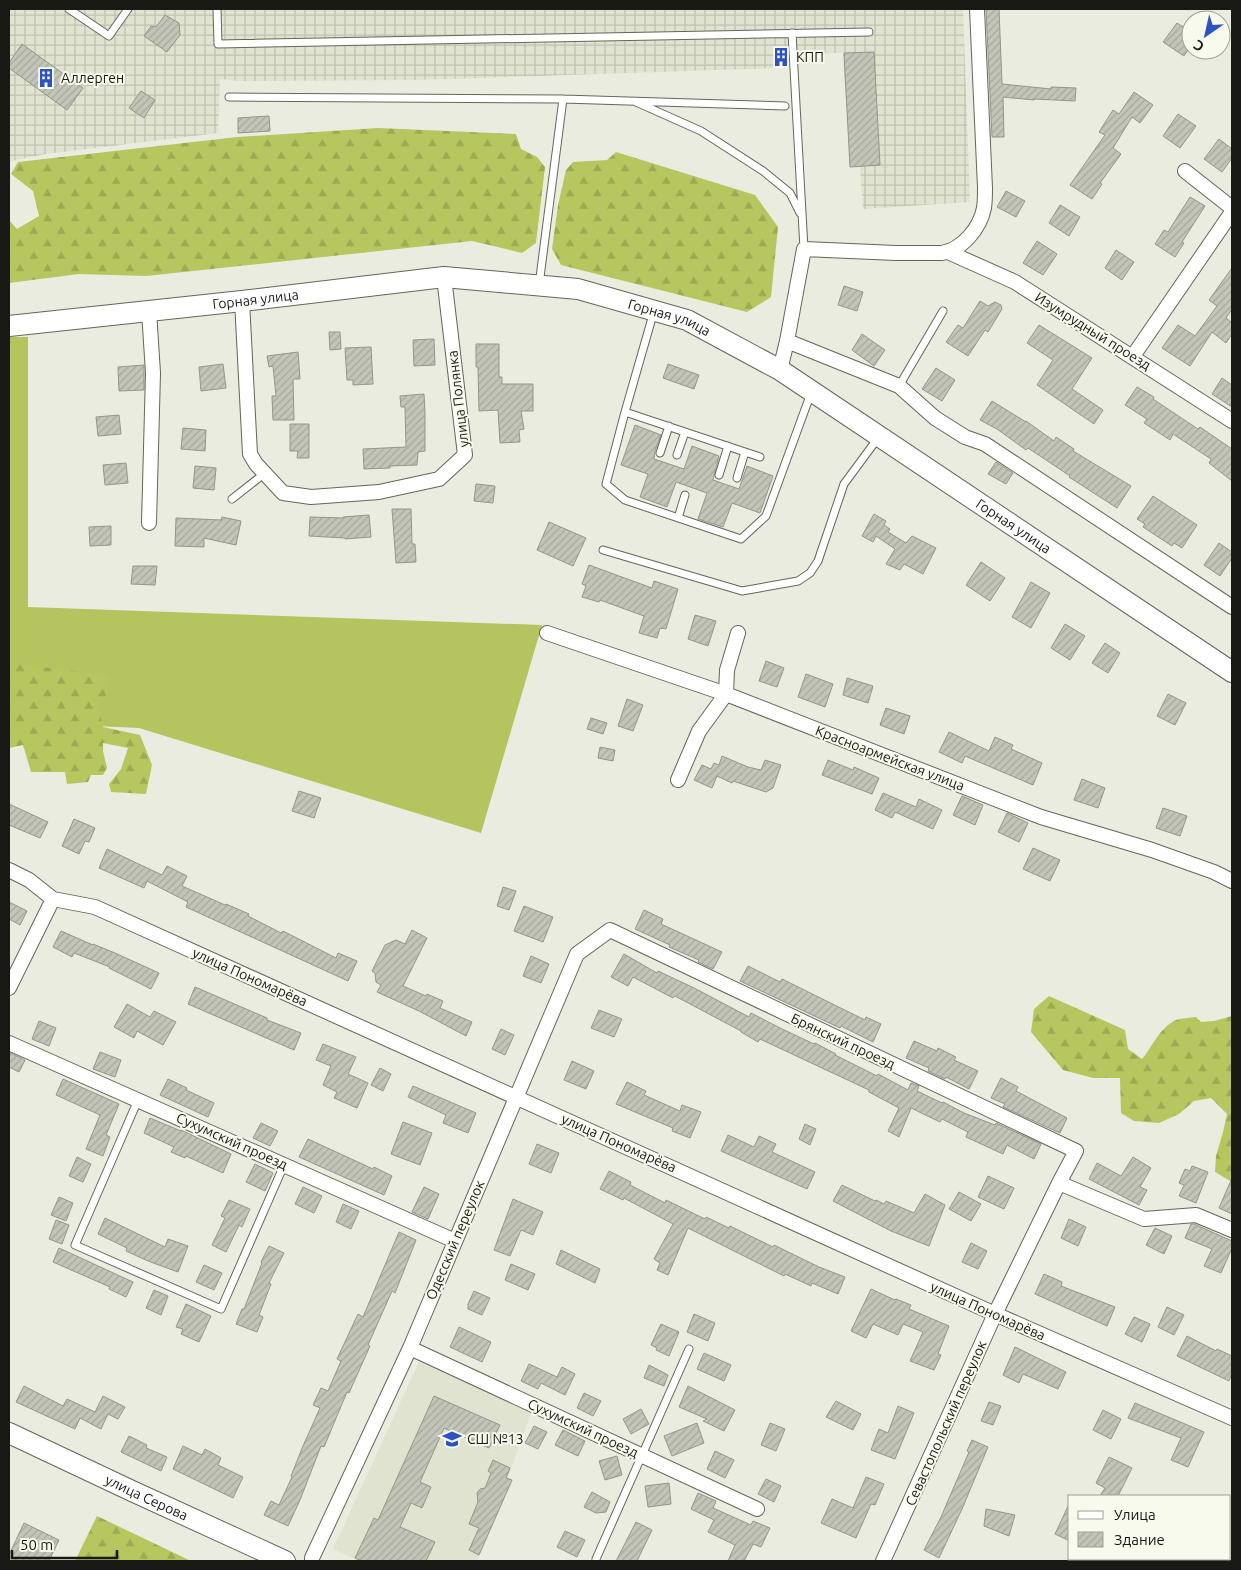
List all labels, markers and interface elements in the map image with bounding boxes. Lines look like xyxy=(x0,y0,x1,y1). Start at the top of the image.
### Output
north arrow xyxy=(1181,10,1231,60)
text: С xyxy=(1191,37,1207,55)
building icon: КПП xyxy=(770,46,792,68)
place label: КПП xyxy=(796,49,824,65)
building icon: Аллерген xyxy=(35,67,57,89)
place label: Аллерген xyxy=(61,70,124,86)
street label: Горная улица xyxy=(212,286,299,312)
street label: Изумрудный проезд xyxy=(1032,289,1154,373)
street label: Горная улица xyxy=(626,296,713,339)
street label: улица Полянка xyxy=(444,350,472,448)
street label: Горная улица xyxy=(973,495,1054,557)
street label: Красноармейская улица xyxy=(813,722,967,794)
street label: улица Пономарёва xyxy=(190,944,310,1010)
street label: Брянский проезд xyxy=(788,1010,898,1072)
street label: Сухумский проезд xyxy=(174,1109,290,1173)
street label: улица Пономарёва xyxy=(559,1110,679,1176)
street label: Одесский переулок xyxy=(423,1178,487,1302)
street label: улица Пономарёва xyxy=(928,1278,1048,1344)
street label: Севастопольский переулок xyxy=(902,1338,990,1508)
street label: Сухумский проезд xyxy=(525,1395,641,1461)
school or university icon: СШ №13 xyxy=(441,1428,463,1450)
place label: СШ №13 xyxy=(467,1431,524,1447)
street label: улица Серова xyxy=(103,1472,190,1524)
legend xyxy=(1068,1495,1231,1560)
text: Улица xyxy=(1114,1506,1156,1523)
scale bar xyxy=(12,1528,118,1560)
text: Здание xyxy=(1114,1531,1165,1548)
text: 50 m xyxy=(20,1536,53,1553)

